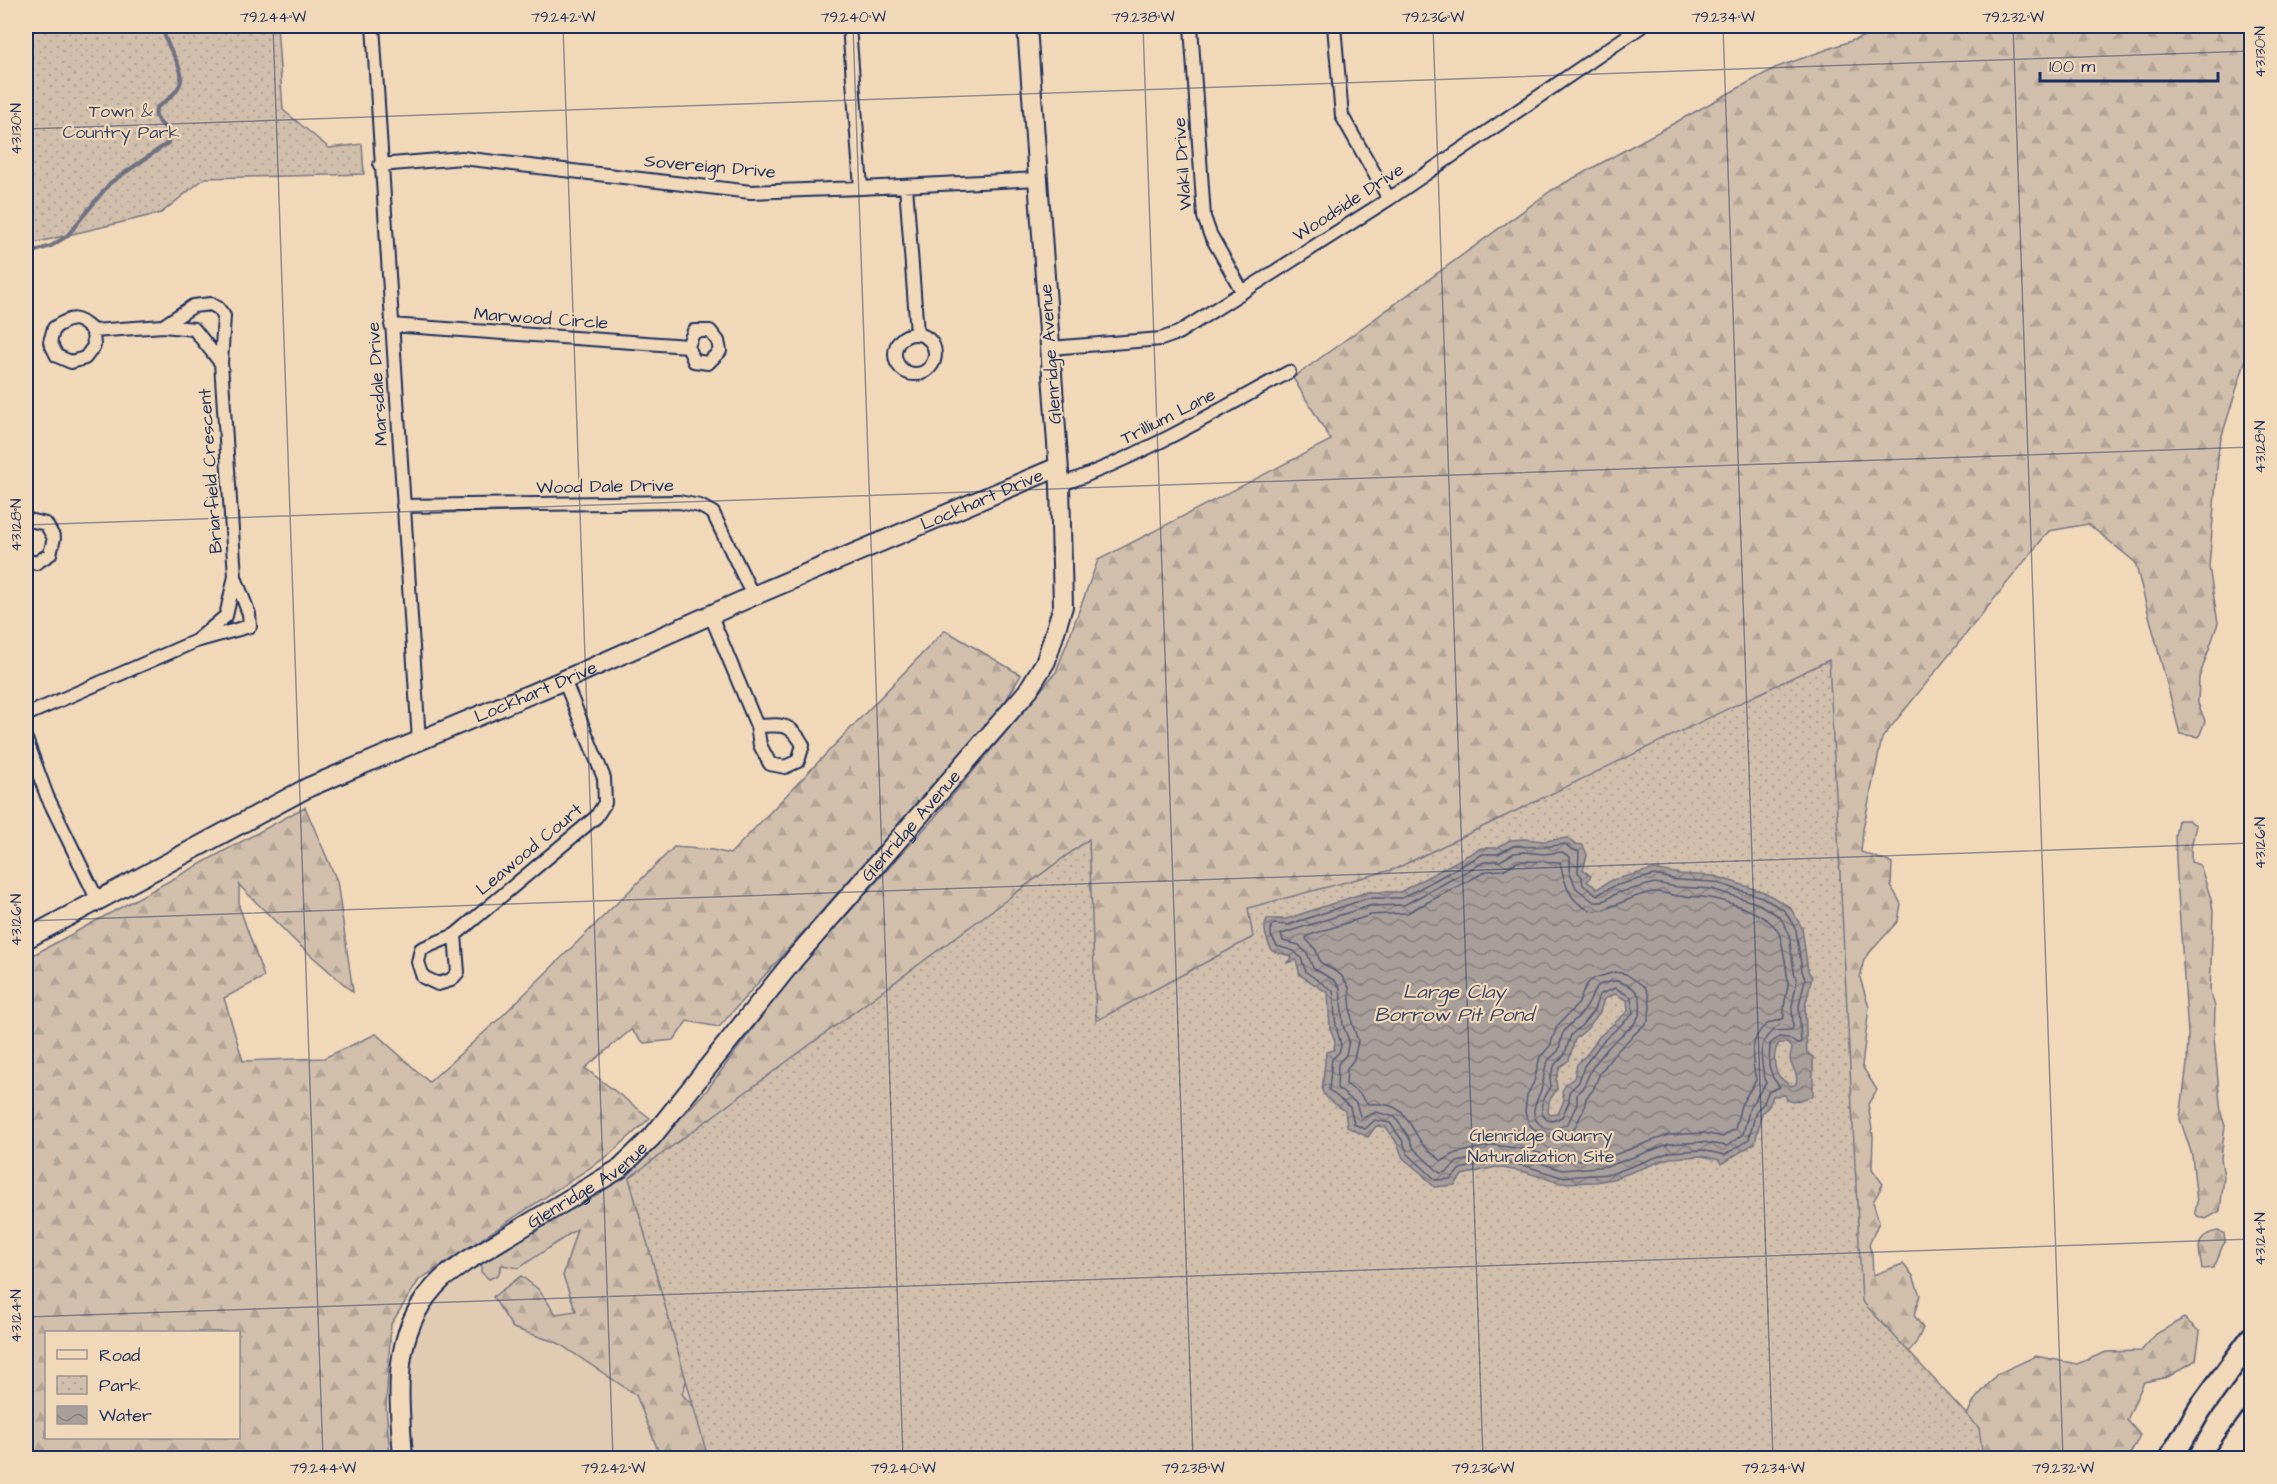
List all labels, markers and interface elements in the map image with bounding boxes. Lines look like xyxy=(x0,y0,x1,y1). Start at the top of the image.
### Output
text: 79.244°W xyxy=(240,7,306,28)
text: 79.242°W xyxy=(531,7,595,28)
text: 79.240°W xyxy=(820,7,886,28)
text: 79.238°W xyxy=(1111,7,1175,28)
text: 79.236°W xyxy=(1402,7,1464,28)
text: 79.234°W xyxy=(1691,7,1755,28)
text: 79.232°W xyxy=(1982,7,2044,28)
text: 43.130°N xyxy=(2250,26,2271,78)
scale bar xyxy=(2040,45,2218,83)
text: 100 m xyxy=(2049,54,2095,79)
park label: Town & Country Park xyxy=(63,99,179,146)
text: 43.130°N xyxy=(6,103,27,155)
street label: Wakil Drive xyxy=(1167,116,1198,211)
street label: Sovereign Drive xyxy=(643,148,777,186)
street label: Woodside Drive xyxy=(1288,157,1409,248)
street label: Glenridge Avenue xyxy=(1033,283,1069,425)
street label: Marwood Circle xyxy=(473,301,609,336)
street label: Marsdale Drive xyxy=(361,321,394,447)
street label: Trillium Lane xyxy=(1117,382,1220,451)
street label: Briarfield Crescent xyxy=(192,387,229,555)
text: 43.128°N xyxy=(2250,421,2271,473)
street label: Lockhart Drive xyxy=(917,463,1047,537)
street label: Wood Dale Drive xyxy=(536,473,674,500)
text: 43.128°N xyxy=(6,499,27,551)
street label: Lockhart Drive xyxy=(471,655,601,729)
street label: Glenridge Avenue xyxy=(855,764,967,887)
street label: Leawood Court xyxy=(471,797,588,901)
text: 43.126°N xyxy=(2250,817,2271,869)
text: 43.126°N xyxy=(6,894,27,946)
water label: Large Clay Borrow Pit Pond xyxy=(1374,978,1537,1029)
park label: Glenridge Quarry Naturalization Site xyxy=(1467,1123,1615,1169)
street label: Glenridge Avenue xyxy=(522,1136,654,1235)
text: 43.124°N xyxy=(2250,1212,2271,1266)
text: 43.124°N xyxy=(6,1289,27,1343)
legend xyxy=(45,1331,240,1439)
text: Road xyxy=(99,1343,140,1368)
text: Park xyxy=(99,1373,141,1398)
text: Water xyxy=(99,1403,152,1428)
text: 79.244°W xyxy=(290,1458,356,1479)
text: 79.242°W xyxy=(581,1458,645,1479)
text: 79.240°W xyxy=(870,1458,936,1479)
text: 79.238°W xyxy=(1161,1458,1225,1479)
text: 79.236°W xyxy=(1452,1458,1514,1479)
text: 79.234°W xyxy=(1741,1458,1805,1479)
text: 79.232°W xyxy=(2032,1458,2094,1479)

